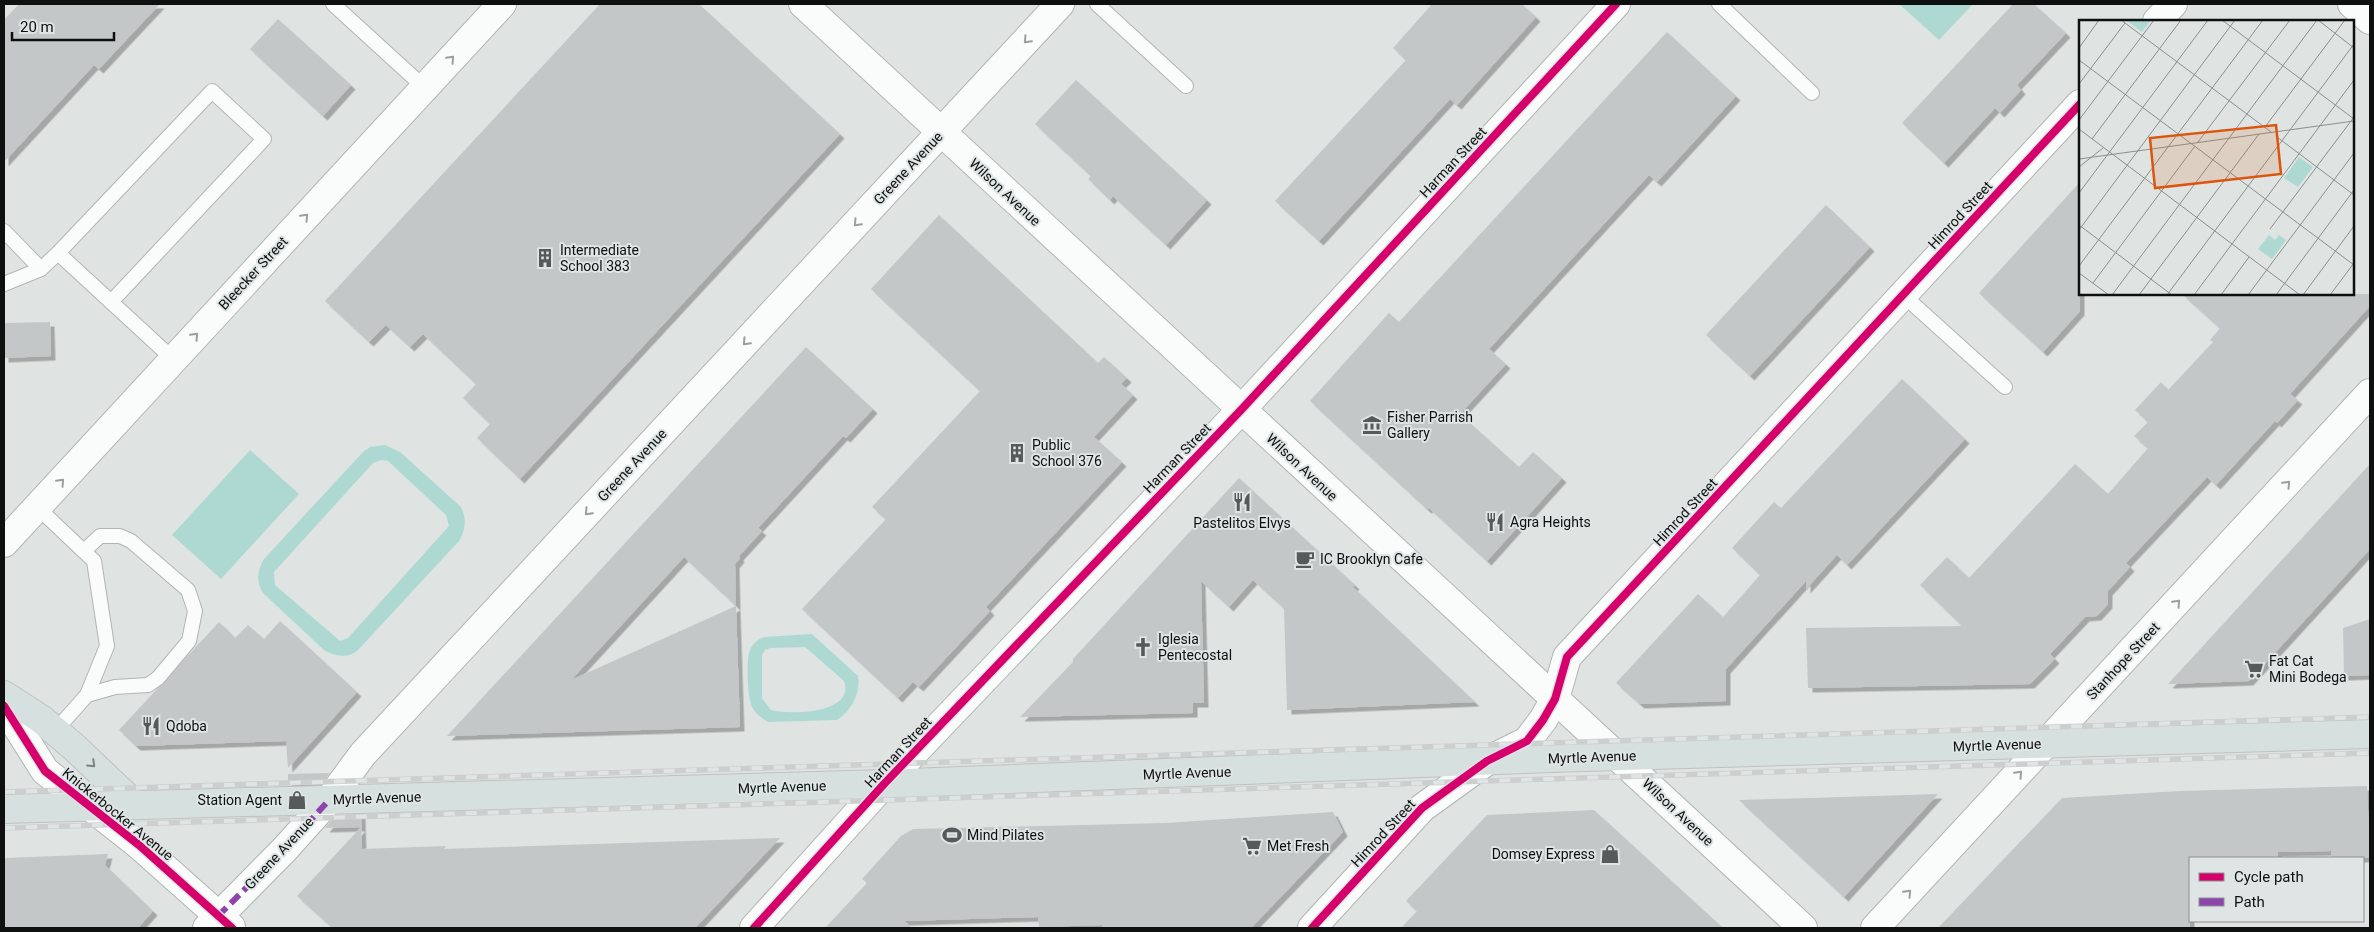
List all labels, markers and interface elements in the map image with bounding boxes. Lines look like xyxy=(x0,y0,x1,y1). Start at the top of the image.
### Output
scale bar xyxy=(12,10,115,42)
text: 20 m xyxy=(20,18,54,36)
inset map xyxy=(2079,20,2354,295)
one-way arrow xyxy=(1024,34,1033,43)
one-way arrow xyxy=(445,56,454,65)
street label: Harman Street xyxy=(1416,123,1490,201)
street label: Greene Avenue xyxy=(870,128,946,208)
street label: Wilson Avenue xyxy=(966,155,1044,229)
street label: Himrod Street xyxy=(1925,178,1996,252)
one-way arrow xyxy=(299,214,308,223)
one-way arrow xyxy=(854,217,863,226)
street label: Bleecker Street xyxy=(215,233,291,313)
place label: Intermediate School 383 xyxy=(560,242,639,274)
building icon: Intermediate School 383 xyxy=(534,247,556,269)
one-way arrow xyxy=(189,333,198,342)
one-way arrow xyxy=(743,336,752,345)
place label: Fisher Parrish Gallery xyxy=(1387,409,1473,441)
museum icon: Fisher Parrish Gallery xyxy=(1361,414,1383,436)
street label: Harman Street xyxy=(1140,420,1214,496)
street label: Greene Avenue xyxy=(594,425,670,505)
street label: Wilson Avenue xyxy=(1263,430,1341,504)
place label: Public School 376 xyxy=(1032,437,1102,469)
building icon: Public School 376 xyxy=(1006,442,1028,464)
street label: Himrod Street xyxy=(1650,475,1721,549)
one-way arrow xyxy=(55,478,64,487)
one-way arrow xyxy=(2281,480,2290,489)
restaurant icon: Pastelitos Elvys xyxy=(1231,491,1253,513)
one-way arrow xyxy=(585,506,594,515)
restaurant icon: Agra Heights xyxy=(1484,511,1506,533)
place label: Agra Heights xyxy=(1510,514,1591,530)
place label: Pastelitos Elvys xyxy=(1193,515,1291,531)
cafe icon: IC Brooklyn Cafe xyxy=(1294,548,1316,570)
place label: IC Brooklyn Cafe xyxy=(1320,551,1423,567)
one-way arrow xyxy=(2171,600,2180,609)
street label: Stanhope Street xyxy=(2083,619,2163,703)
place label: Iglesia Pentecostal xyxy=(1158,631,1232,663)
church icon: Iglesia Pentecostal xyxy=(1132,636,1154,658)
place label: Fat Cat Mini Bodega xyxy=(2269,653,2347,685)
supermarket icon: Fat Cat Mini Bodega xyxy=(2243,658,2265,680)
street label: Harman Street xyxy=(861,713,935,791)
restaurant icon: Qdoba xyxy=(140,715,162,737)
place label: Qdoba xyxy=(166,718,207,734)
street label: Myrtle Avenue xyxy=(1952,735,2042,755)
street label: Myrtle Avenue xyxy=(1547,747,1637,767)
one-way arrow xyxy=(86,758,95,767)
street label: Myrtle Avenue xyxy=(1142,763,1232,783)
street label: Knickerbocker Avenue xyxy=(59,764,177,864)
one-way arrow xyxy=(2013,770,2022,779)
street label: Wilson Avenue xyxy=(1639,775,1717,849)
street label: Myrtle Avenue xyxy=(737,777,827,797)
street label: Myrtle Avenue xyxy=(332,788,422,808)
shop icon: Station Agent xyxy=(286,789,308,811)
place label: Station Agent xyxy=(198,792,282,808)
street label: Himrod Street xyxy=(1348,796,1419,870)
street label: Greene Avenue xyxy=(241,813,317,893)
sports icon: Mind Pilates xyxy=(941,824,963,846)
place label: Mind Pilates xyxy=(967,827,1044,843)
supermarket icon: Met Fresh xyxy=(1241,835,1263,857)
place label: Met Fresh xyxy=(1267,838,1329,854)
shop icon: Domsey Express xyxy=(1599,843,1621,865)
place label: Domsey Express xyxy=(1492,846,1595,862)
legend xyxy=(2189,857,2364,922)
text: Cycle path xyxy=(2234,868,2304,886)
one-way arrow xyxy=(1902,889,1911,898)
text: Path xyxy=(2234,893,2265,911)

